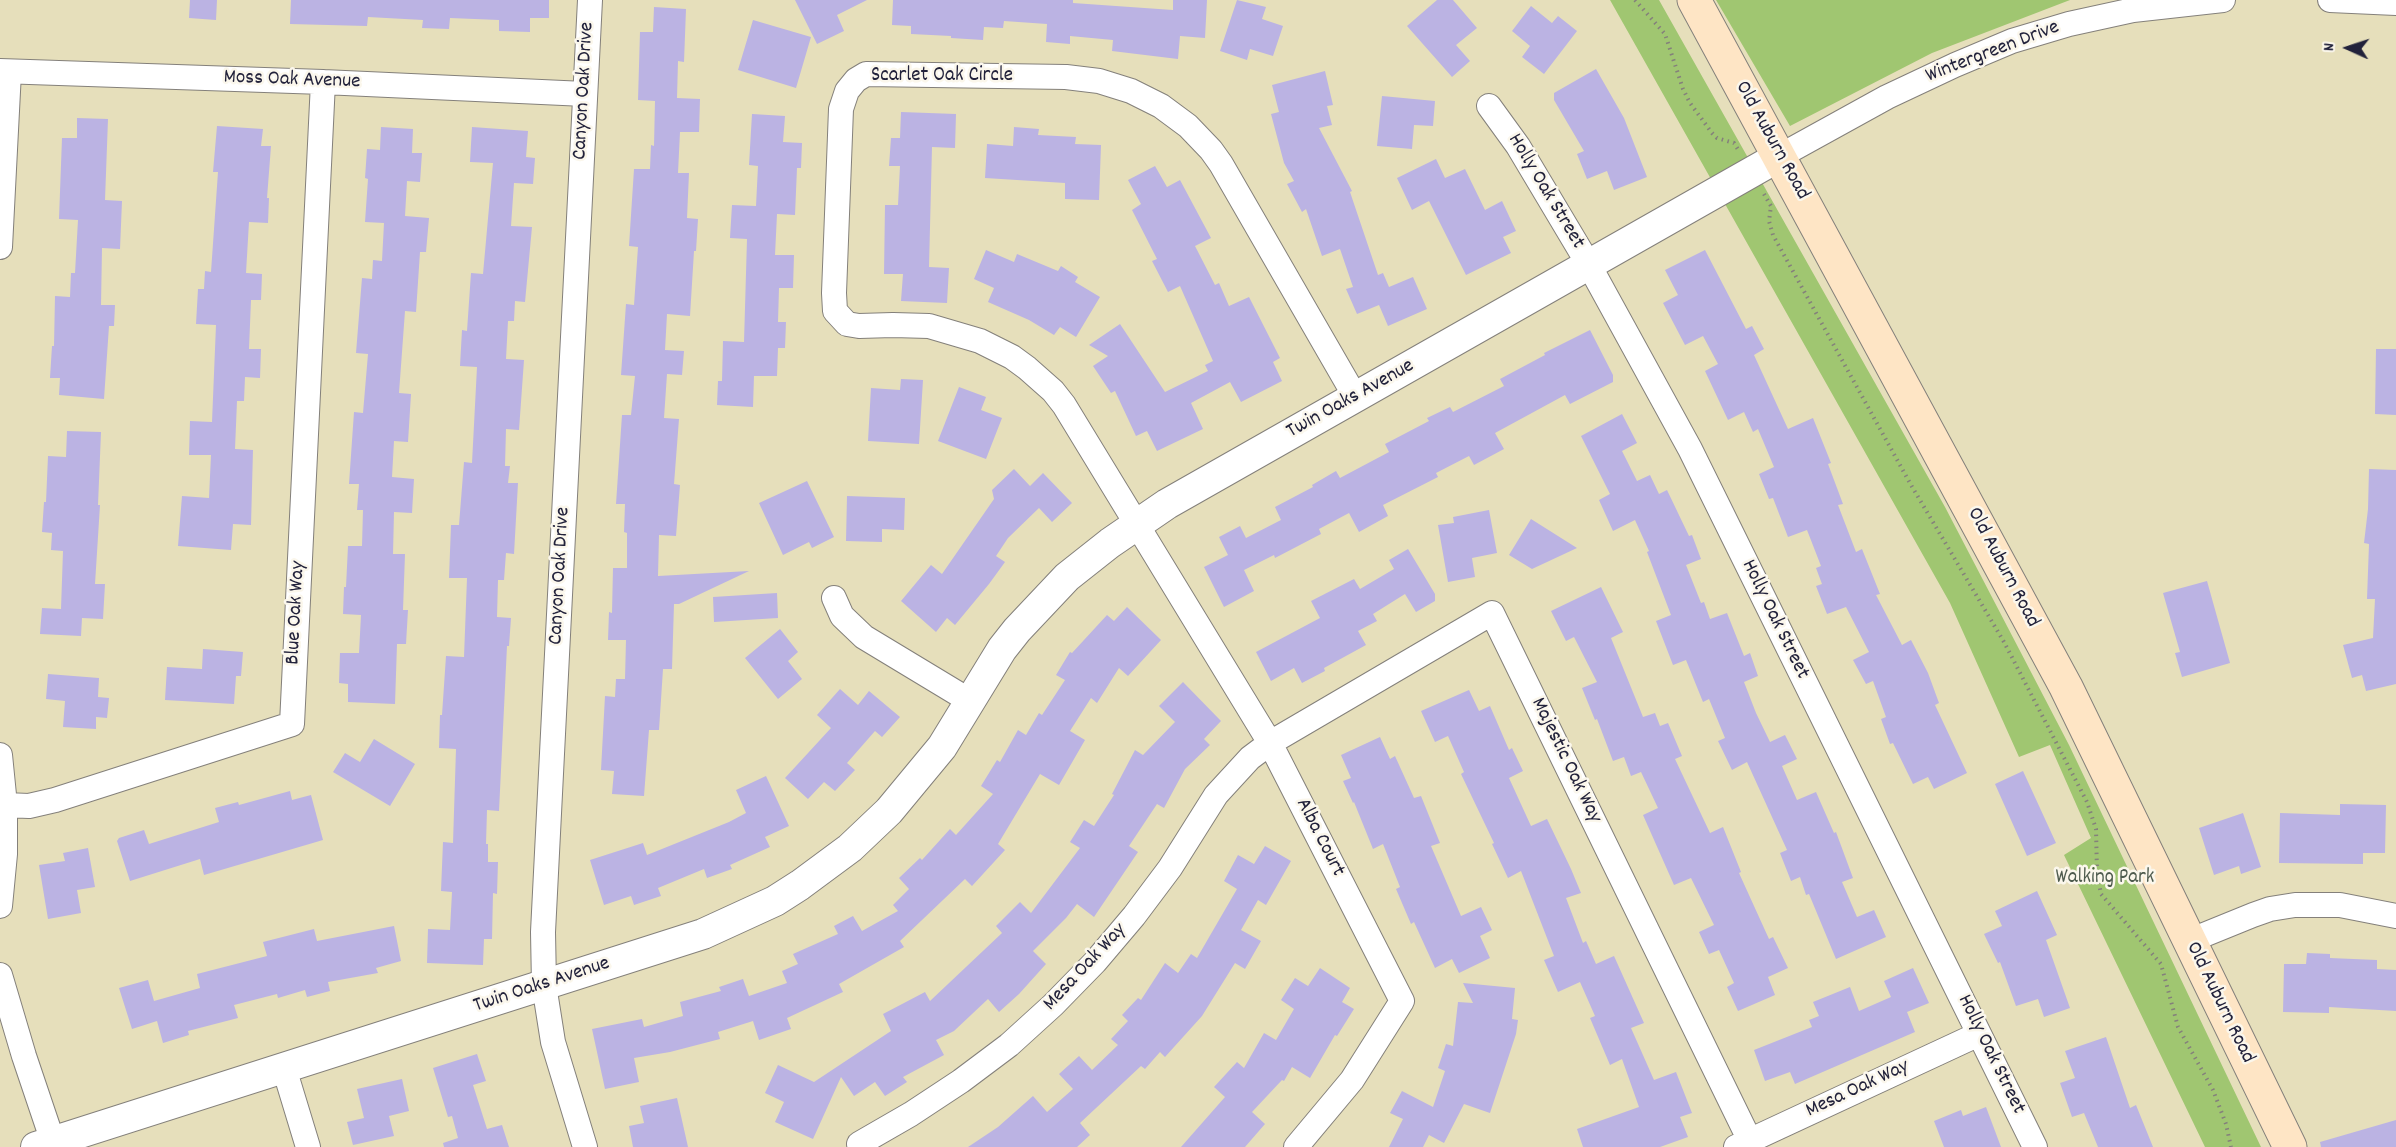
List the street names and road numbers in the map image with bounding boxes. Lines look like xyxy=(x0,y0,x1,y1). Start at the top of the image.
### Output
street label: Wintergreen Drive xyxy=(1923,16,2063,90)
street label: Canyon Oak Drive xyxy=(569,21,601,161)
street label: Scarlet Oak Circle xyxy=(871,64,1013,90)
street label: Moss Oak Avenue xyxy=(223,66,361,96)
street label: Old Auburn Road xyxy=(1728,77,1814,205)
street label: Holly Oak Street xyxy=(1501,130,1589,254)
street label: Twin Oaks Avenue xyxy=(1283,355,1419,445)
street label: Old Auburn Road xyxy=(1960,504,2044,632)
street label: Canyon Oak Drive xyxy=(545,506,577,646)
street label: Holly Oak Street xyxy=(1734,556,1814,684)
street label: Blue Oak Way xyxy=(282,561,312,665)
street label: Majestic Oak Way xyxy=(1524,694,1606,828)
street label: Alba Court xyxy=(1289,795,1349,881)
street label: Mesa Oak Way xyxy=(1039,919,1133,1017)
street label: Old Auburn Road xyxy=(2179,938,2259,1068)
street label: Twin Oaks Avenue xyxy=(471,952,613,1020)
street label: Holly Oak Street xyxy=(1950,991,2030,1119)
street label: Mesa Oak Way xyxy=(1802,1055,1914,1125)

